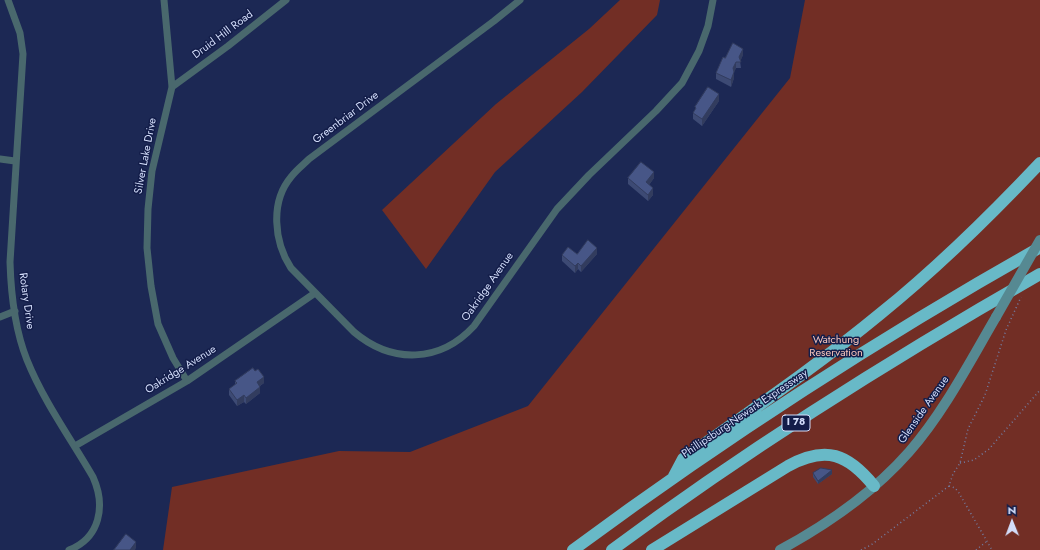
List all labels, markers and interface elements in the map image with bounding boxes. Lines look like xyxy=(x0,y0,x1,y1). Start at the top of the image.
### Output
street label: Druid Hill Road xyxy=(190,8,256,62)
street label: Greenbriar Drive xyxy=(310,89,382,147)
street label: Silver Lake Drive xyxy=(132,117,160,195)
street label: Oakridge Avenue xyxy=(459,250,517,324)
street label: Rotary Drive xyxy=(16,272,36,330)
park label: Watchung Reservation xyxy=(809,333,863,359)
street label: Oakridge Avenue xyxy=(143,343,219,397)
street label: Phillipsburg-Newark Expressway xyxy=(680,367,810,461)
street label: Glenside Avenue xyxy=(896,374,952,446)
road number: I 78 xyxy=(782,415,810,431)
north arrow xyxy=(992,502,1032,542)
text: N xyxy=(1007,502,1016,518)

